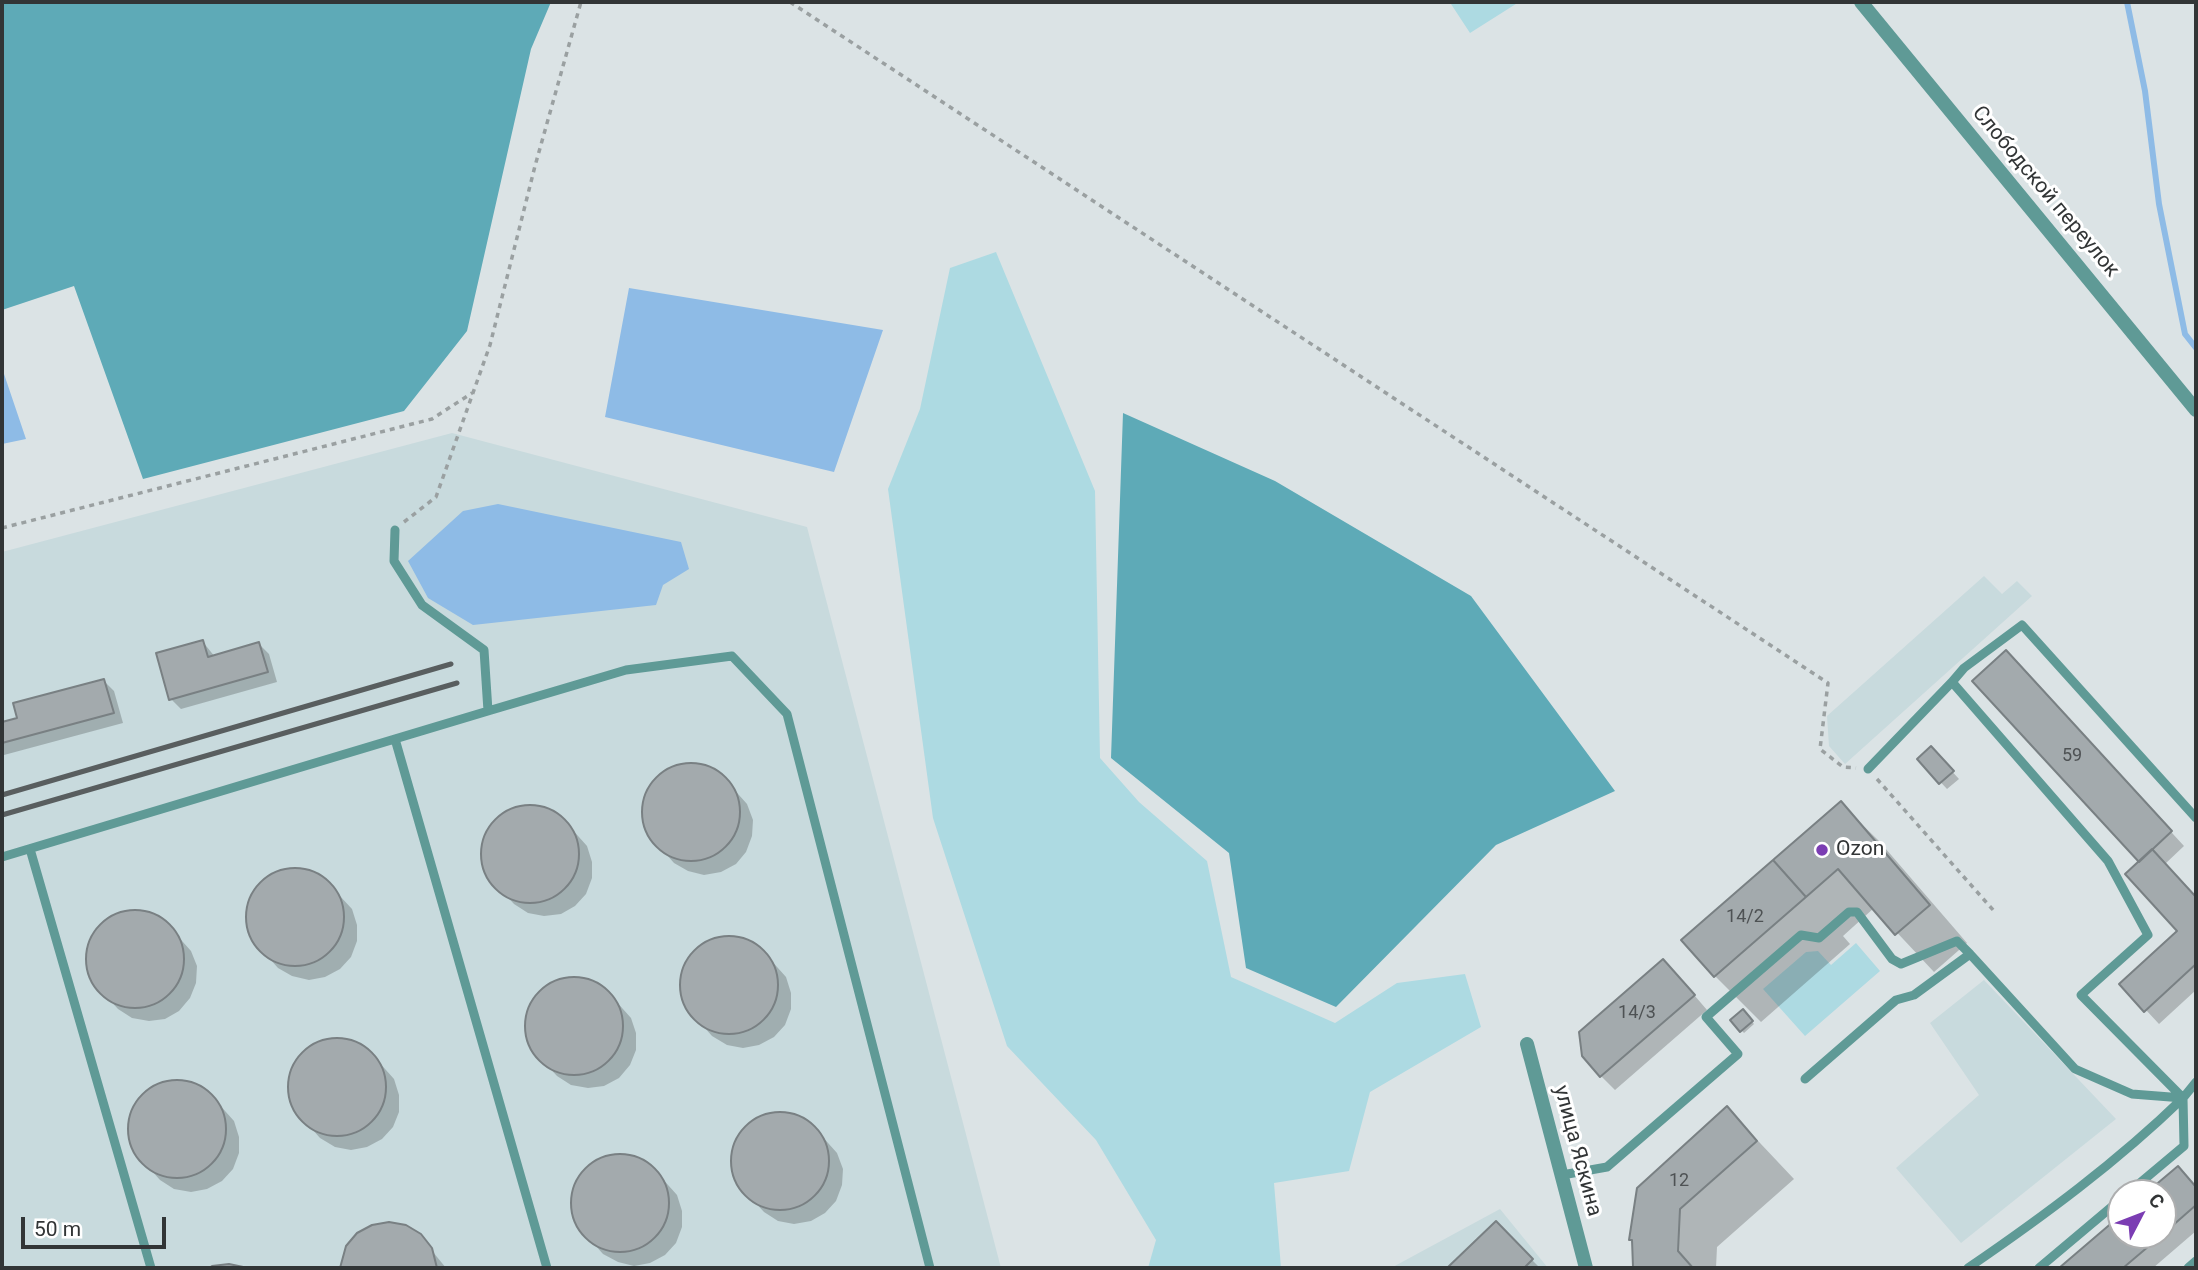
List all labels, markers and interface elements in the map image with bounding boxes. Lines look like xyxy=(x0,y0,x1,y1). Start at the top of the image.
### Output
street label: Слободской переулок xyxy=(1966,101,2124,283)
house number: 59 xyxy=(2062,745,2082,767)
place label: Ozon xyxy=(1836,837,1884,863)
marker: Ozon xyxy=(1814,842,1830,858)
house number: 14/2 xyxy=(1726,906,1764,928)
house number: 14/3 xyxy=(1618,1002,1656,1024)
street label: улица Яскина xyxy=(1547,1083,1607,1219)
house number: 12 xyxy=(1669,1170,1689,1192)
north arrow xyxy=(2107,1179,2177,1249)
text: С xyxy=(2144,1189,2169,1213)
scale bar xyxy=(24,1204,170,1248)
text: 50 m xyxy=(34,1217,81,1241)

